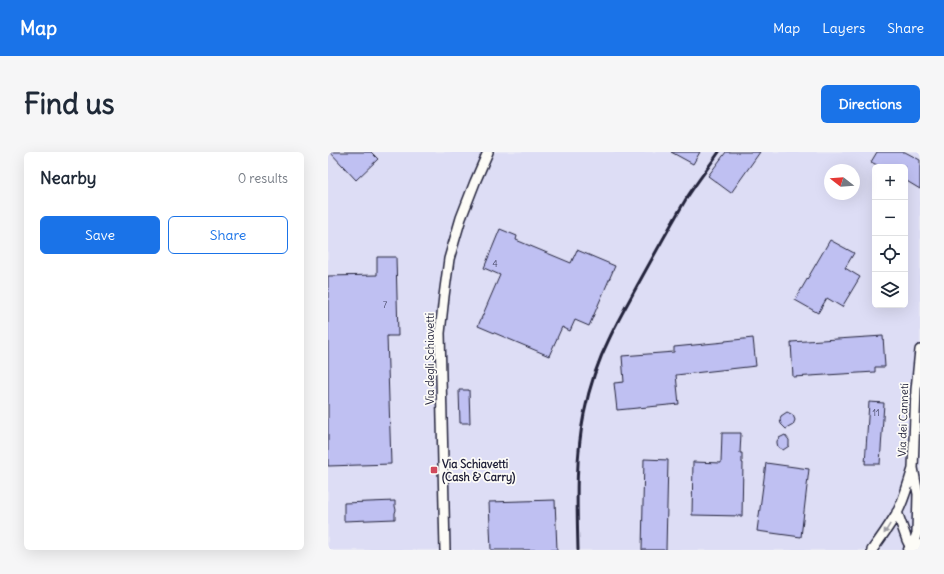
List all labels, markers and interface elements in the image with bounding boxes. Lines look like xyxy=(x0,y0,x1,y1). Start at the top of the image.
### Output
text: Map xyxy=(20,16,57,40)
text: Map xyxy=(773,19,800,37)
text: Layers xyxy=(822,19,865,37)
text: Share xyxy=(887,19,924,37)
button: Directions xyxy=(821,85,920,123)
text: Find us xyxy=(24,86,115,122)
north arrow xyxy=(824,164,860,200)
map controls xyxy=(872,164,908,308)
button: + xyxy=(872,164,908,200)
text: Nearby xyxy=(40,167,96,189)
text: 0 results xyxy=(238,170,288,187)
button: − xyxy=(872,200,908,236)
button: Save xyxy=(40,216,160,254)
button: Share xyxy=(168,216,288,254)
button: locate xyxy=(872,236,908,272)
house number: 4 xyxy=(492,258,498,269)
button: layers xyxy=(872,272,908,308)
house number: 7 xyxy=(383,299,388,310)
street label: Via degli Schiavetti xyxy=(423,313,437,405)
street label: Via dei Canneti xyxy=(895,383,911,457)
house number: 11 xyxy=(872,407,880,418)
place label: Via Schiavetti (Cash & Carry) xyxy=(442,457,516,485)
marker: Via Schiavetti (Cash & Carry) xyxy=(429,465,439,475)
one-way arrow xyxy=(883,524,891,534)

